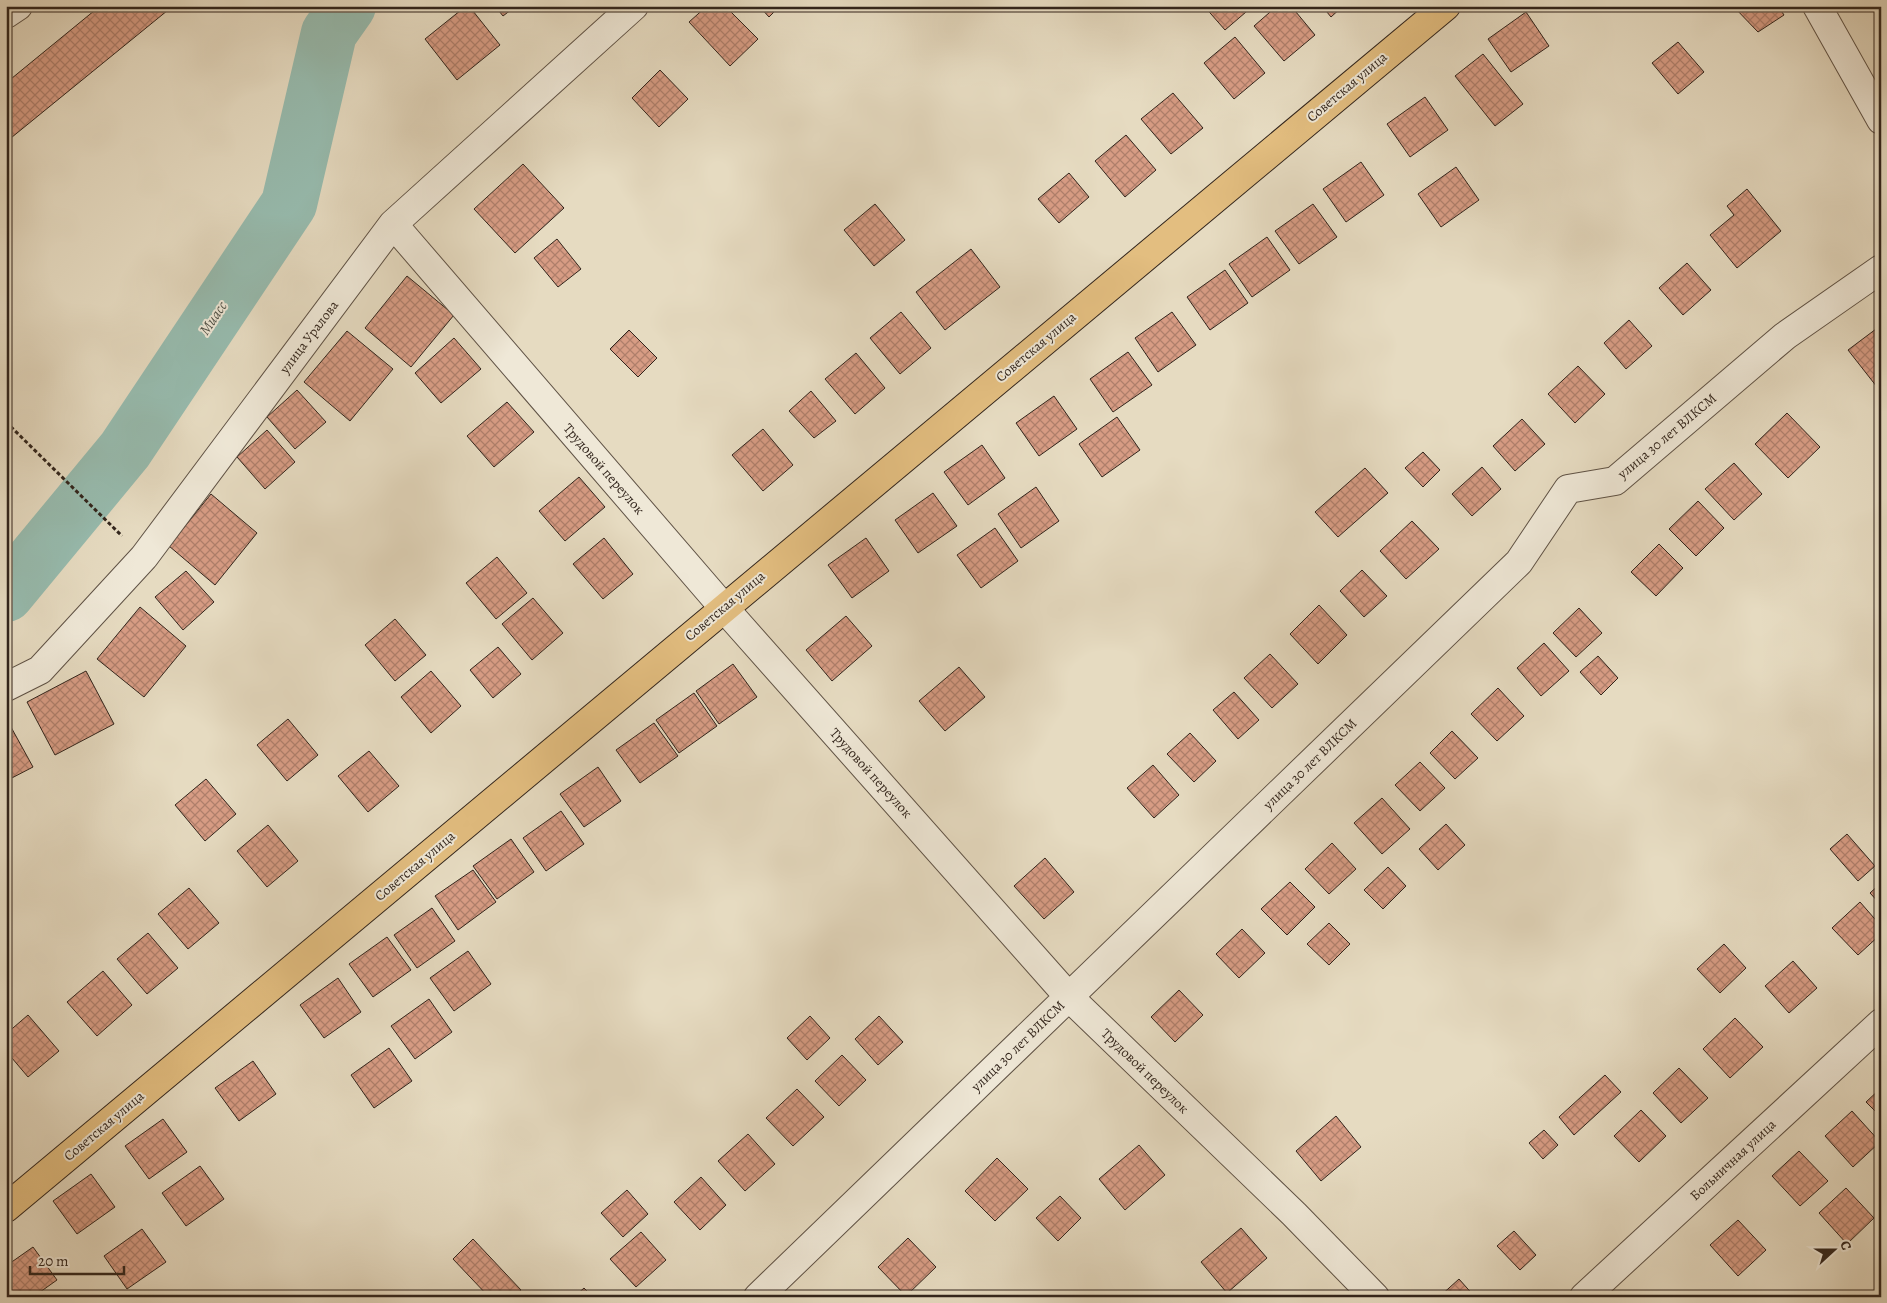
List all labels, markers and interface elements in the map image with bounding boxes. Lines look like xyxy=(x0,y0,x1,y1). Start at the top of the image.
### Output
street label: Советская улица xyxy=(1303,47,1392,126)
street label: улица Уралова xyxy=(275,296,343,378)
water label: Миасс xyxy=(194,297,232,339)
street label: Советская улица xyxy=(992,307,1081,386)
street label: улица 30 лет ВЛКСМ xyxy=(1613,389,1721,484)
street label: Трудовой переулок xyxy=(559,419,649,519)
street label: Советская улица xyxy=(681,566,770,645)
street label: улица 30 лет ВЛКСМ xyxy=(1258,714,1361,814)
street label: Трудовой переулок xyxy=(825,724,917,822)
street label: Советская улица xyxy=(371,826,460,905)
street label: улица 30 лет ВЛКСМ xyxy=(966,996,1069,1096)
street label: Трудовой переулок xyxy=(1097,1024,1193,1118)
street label: Советская улица xyxy=(60,1086,149,1165)
street label: Больничная улица xyxy=(1686,1115,1781,1205)
north arrow xyxy=(1810,1226,1860,1276)
text: С xyxy=(1835,1238,1856,1253)
scale bar xyxy=(30,1243,124,1275)
text: 20 m xyxy=(38,1251,69,1271)

